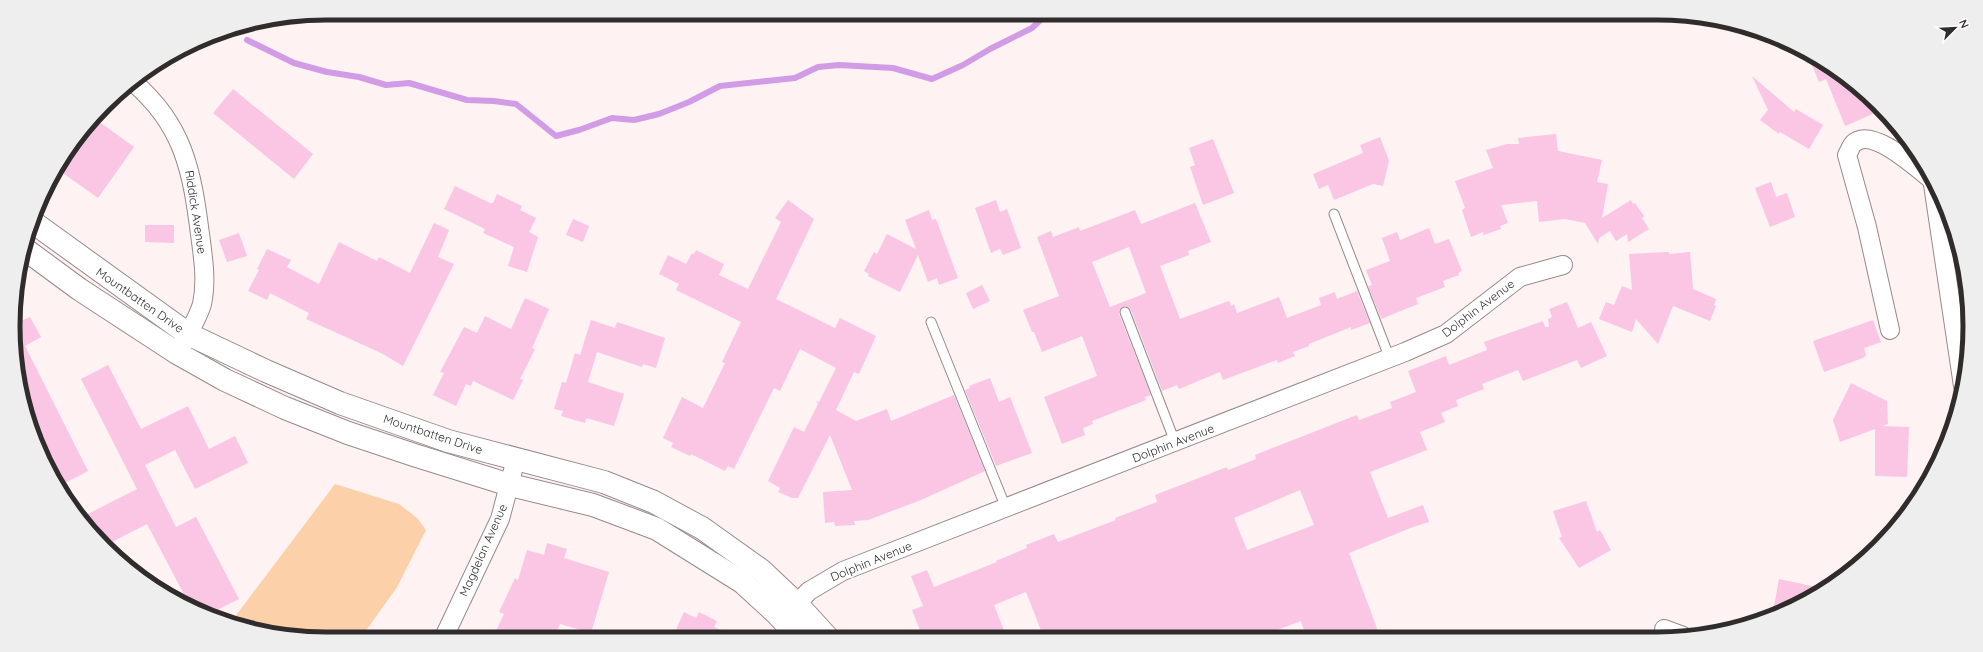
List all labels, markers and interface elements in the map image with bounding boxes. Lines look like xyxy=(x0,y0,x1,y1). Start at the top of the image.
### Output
north arrow xyxy=(1935,8,1975,48)
text: N xyxy=(1956,17,1972,30)
street label: Riddick Avenue xyxy=(182,169,210,255)
street label: Mountbatten Drive xyxy=(93,264,187,336)
street label: Dolphin Avenue xyxy=(1439,276,1517,340)
street label: Mountbatten Drive xyxy=(381,411,485,457)
street label: Dolphin Avenue xyxy=(1130,420,1216,466)
street label: Magdelan Avenue xyxy=(456,501,510,599)
street label: Dolphin Avenue xyxy=(828,538,914,584)

